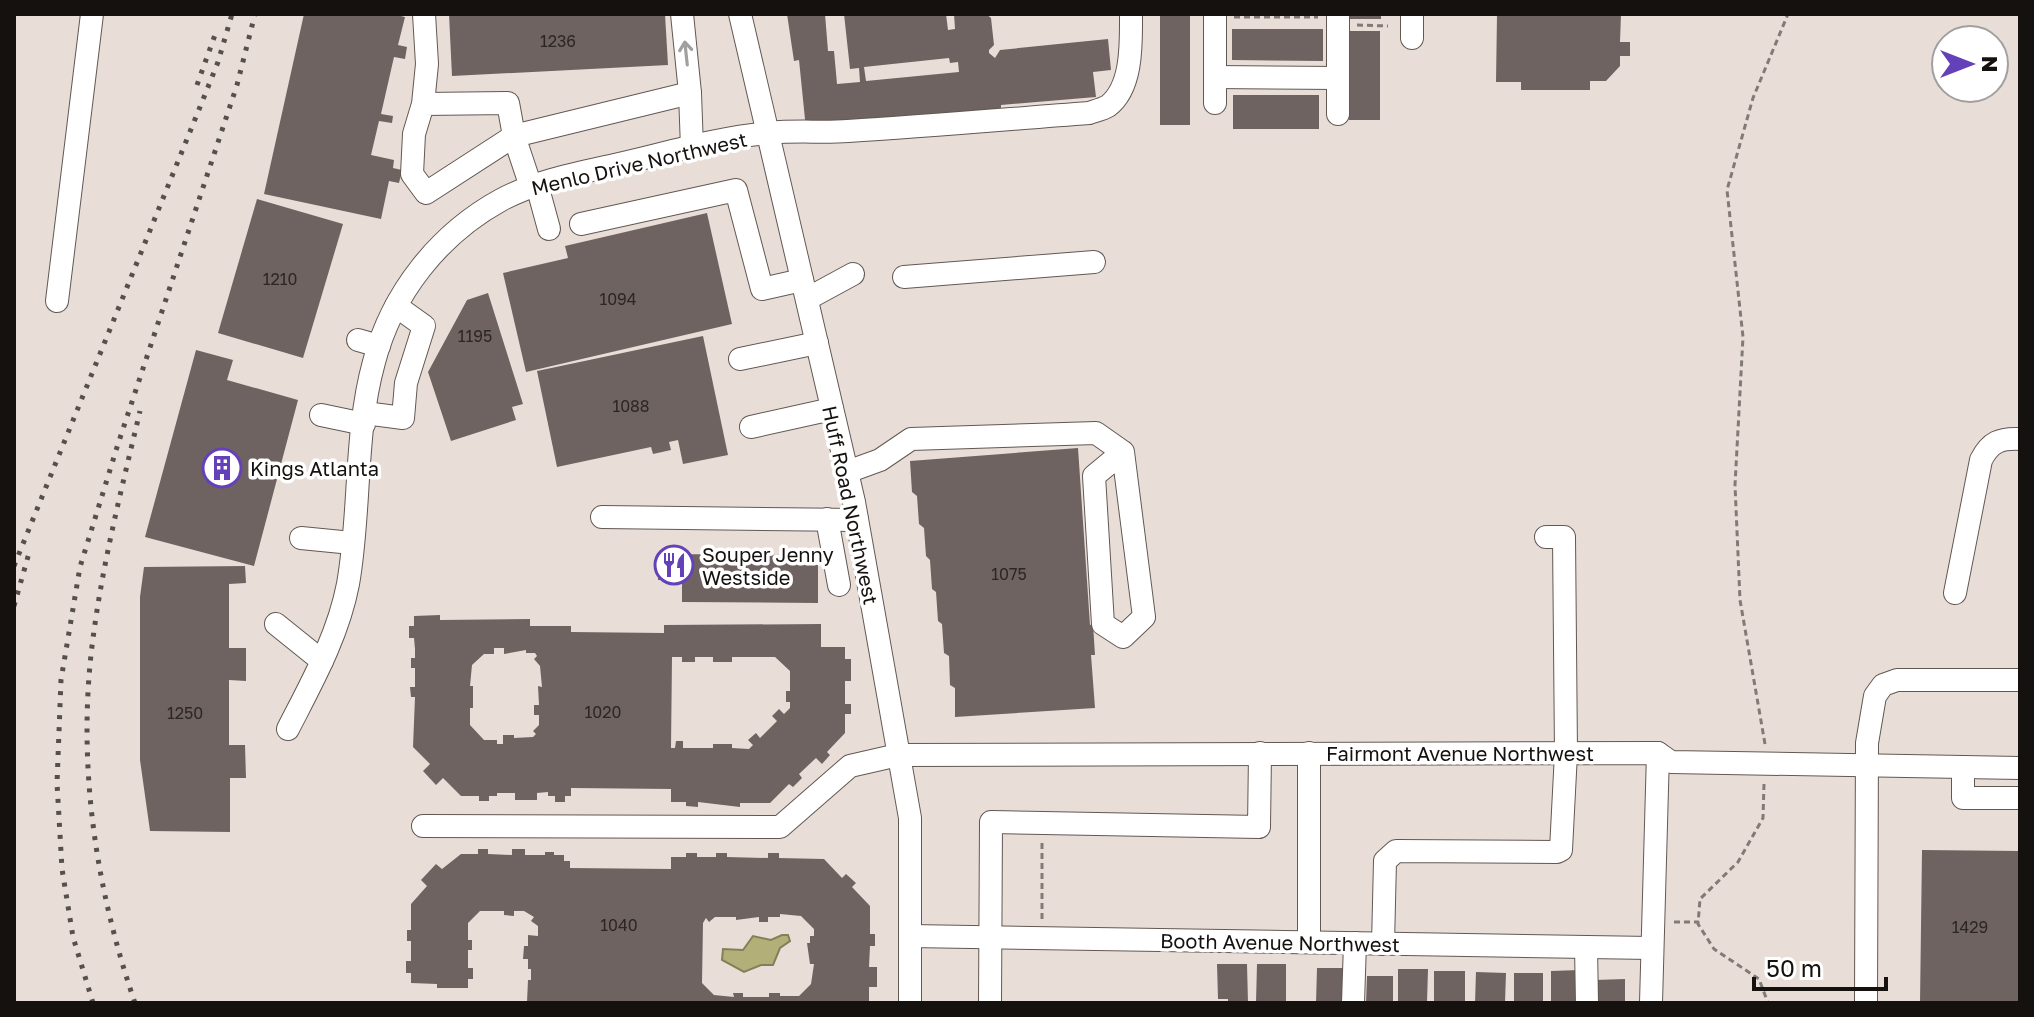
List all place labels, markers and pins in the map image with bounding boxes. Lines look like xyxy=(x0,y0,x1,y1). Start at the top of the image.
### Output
building icon: Kings Atlanta xyxy=(201,447,243,489)
place label: Kings Atlanta xyxy=(250,456,379,480)
place label: Souper Jenny Westside xyxy=(702,542,834,589)
restaurant icon: Souper Jenny Westside xyxy=(653,544,695,586)

